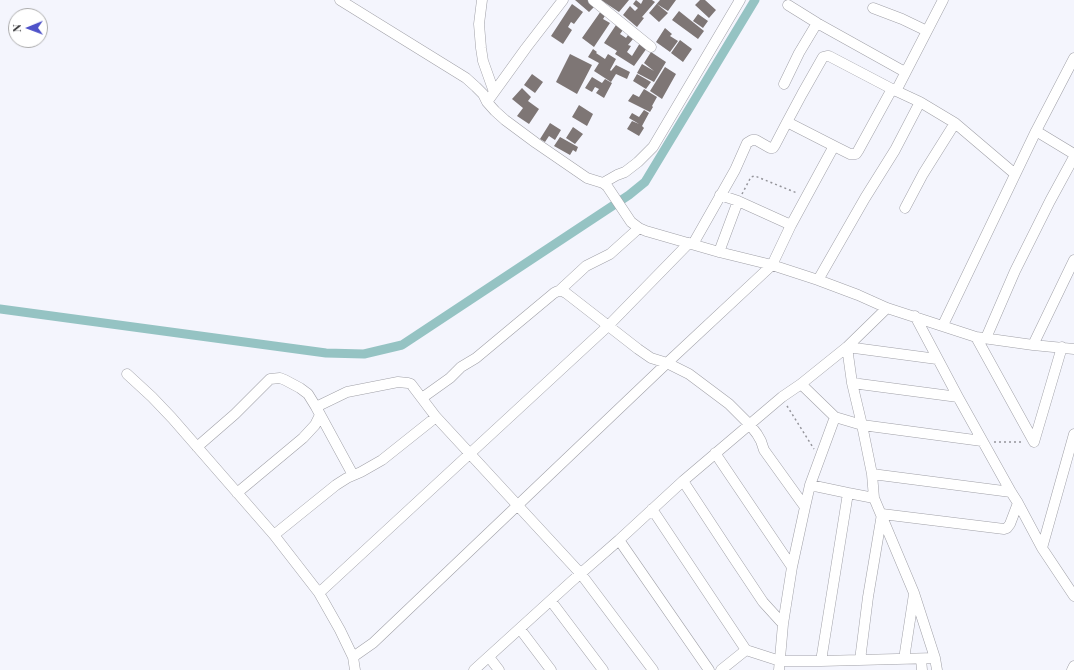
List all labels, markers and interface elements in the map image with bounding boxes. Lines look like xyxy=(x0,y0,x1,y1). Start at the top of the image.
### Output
north arrow xyxy=(8,8,48,48)
text: N xyxy=(9,24,24,32)

